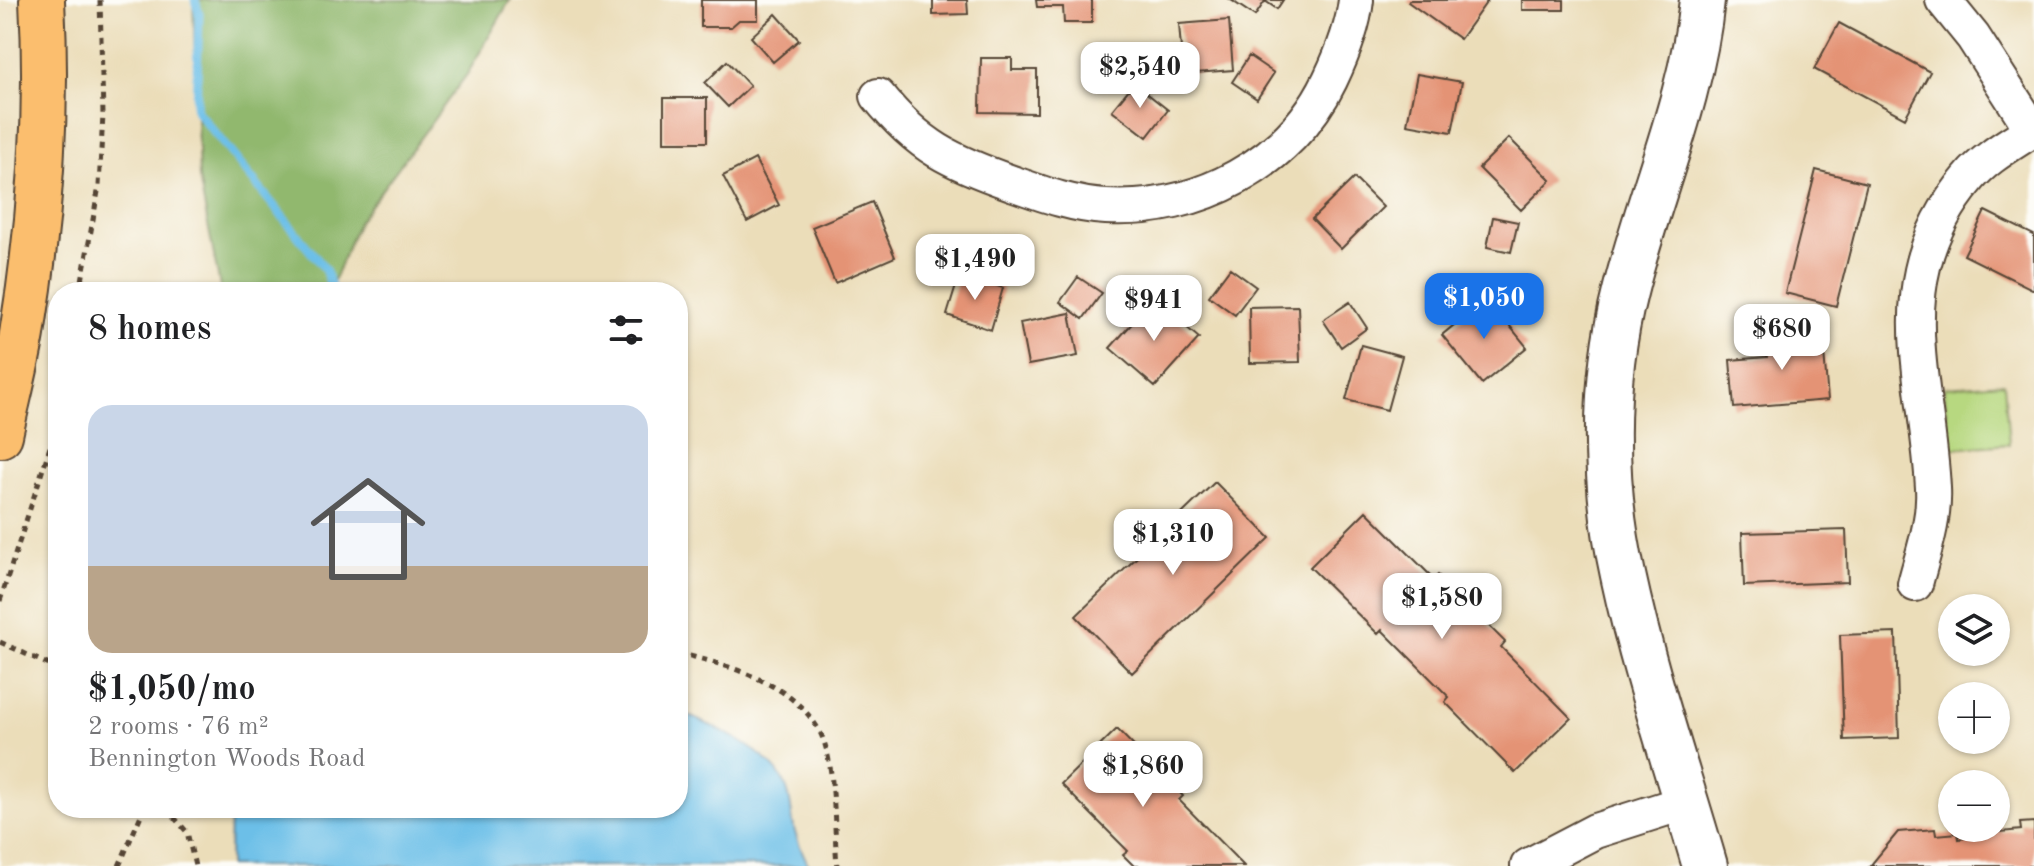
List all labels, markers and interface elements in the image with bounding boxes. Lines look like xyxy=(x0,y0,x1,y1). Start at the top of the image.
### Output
pin: $2,540 xyxy=(1075,42,1205,110)
text: $2,540 xyxy=(1099,55,1181,81)
pin: $1,490 xyxy=(910,234,1040,302)
text: $1,490 xyxy=(934,247,1016,273)
pin: $1,050 xyxy=(1419,273,1549,341)
pin: $941 xyxy=(1107,275,1201,343)
text: $1,050 xyxy=(1443,286,1525,312)
text: $941 xyxy=(1124,288,1184,314)
pin: $680 xyxy=(1735,304,1829,372)
icon: filters xyxy=(604,308,648,352)
text: 8 homes xyxy=(88,313,211,347)
text: $680 xyxy=(1752,317,1812,343)
icon: home xyxy=(296,457,440,601)
pin: $1,310 xyxy=(1108,509,1238,577)
text: $1,310 xyxy=(1132,522,1214,548)
pin: $1,580 xyxy=(1377,573,1507,641)
text: $1,580 xyxy=(1401,586,1483,612)
map controls xyxy=(1938,594,2010,842)
button: layers xyxy=(1938,594,2010,666)
text: $1,050/mo xyxy=(88,673,256,707)
button: + xyxy=(1938,682,2010,754)
text: 2 rooms · 76 m² xyxy=(88,714,269,740)
pin: $1,860 xyxy=(1078,741,1208,809)
text: Bennington Woods Road xyxy=(88,746,366,772)
text: $1,860 xyxy=(1102,754,1184,780)
button: − xyxy=(1938,770,2010,842)

